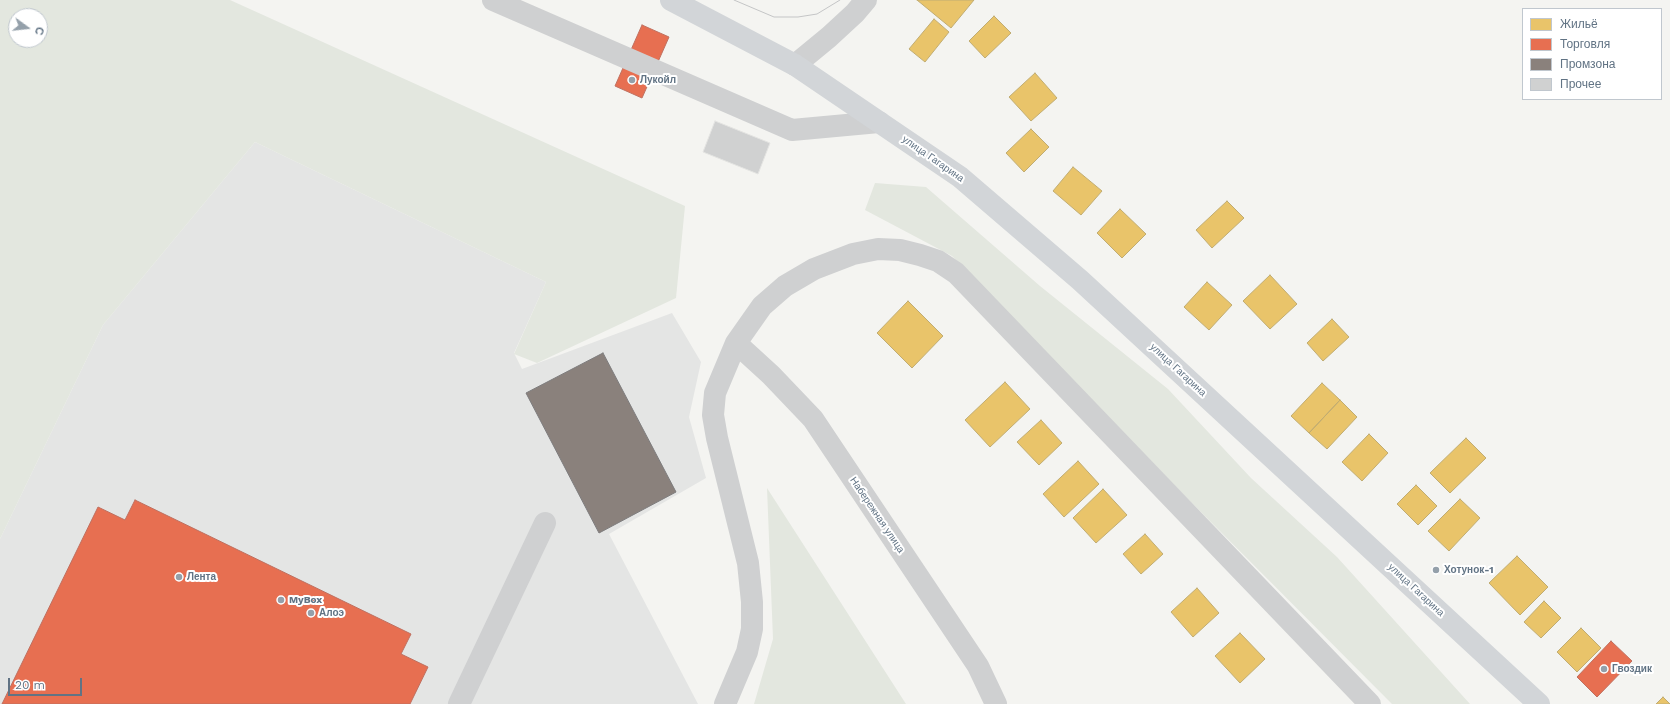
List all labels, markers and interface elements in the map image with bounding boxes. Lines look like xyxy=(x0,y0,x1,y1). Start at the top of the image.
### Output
north arrow xyxy=(8,8,48,48)
legend xyxy=(1522,8,1662,100)
text: Жильё xyxy=(1560,17,1598,31)
text: С xyxy=(32,25,46,36)
text: Торговля xyxy=(1560,37,1610,51)
text: Промзона xyxy=(1560,57,1615,71)
place label: Лукойл xyxy=(640,74,676,86)
marker: Лукойл xyxy=(627,75,637,85)
text: Прочее xyxy=(1560,77,1601,91)
street label: улица Гагарина xyxy=(900,133,966,185)
street label: улица Гагарина xyxy=(1147,341,1209,399)
street label: Набережная улица xyxy=(847,475,907,555)
street label: улица Гагарина xyxy=(1385,561,1447,619)
place label: Хотунок-1 xyxy=(1444,564,1493,576)
marker: Хотунок-1 xyxy=(1431,565,1441,575)
place label: Лента xyxy=(187,571,216,583)
marker: Лента xyxy=(174,572,184,582)
place label: MyBox xyxy=(289,594,322,606)
marker: MyBox xyxy=(276,595,286,605)
place label: Алоэ xyxy=(319,607,344,619)
marker: Алоэ xyxy=(306,608,316,618)
place label: Гвоздик xyxy=(1612,663,1652,675)
marker: Гвоздик xyxy=(1599,664,1609,674)
scale bar xyxy=(10,670,84,696)
text: 20 m xyxy=(15,678,45,692)

